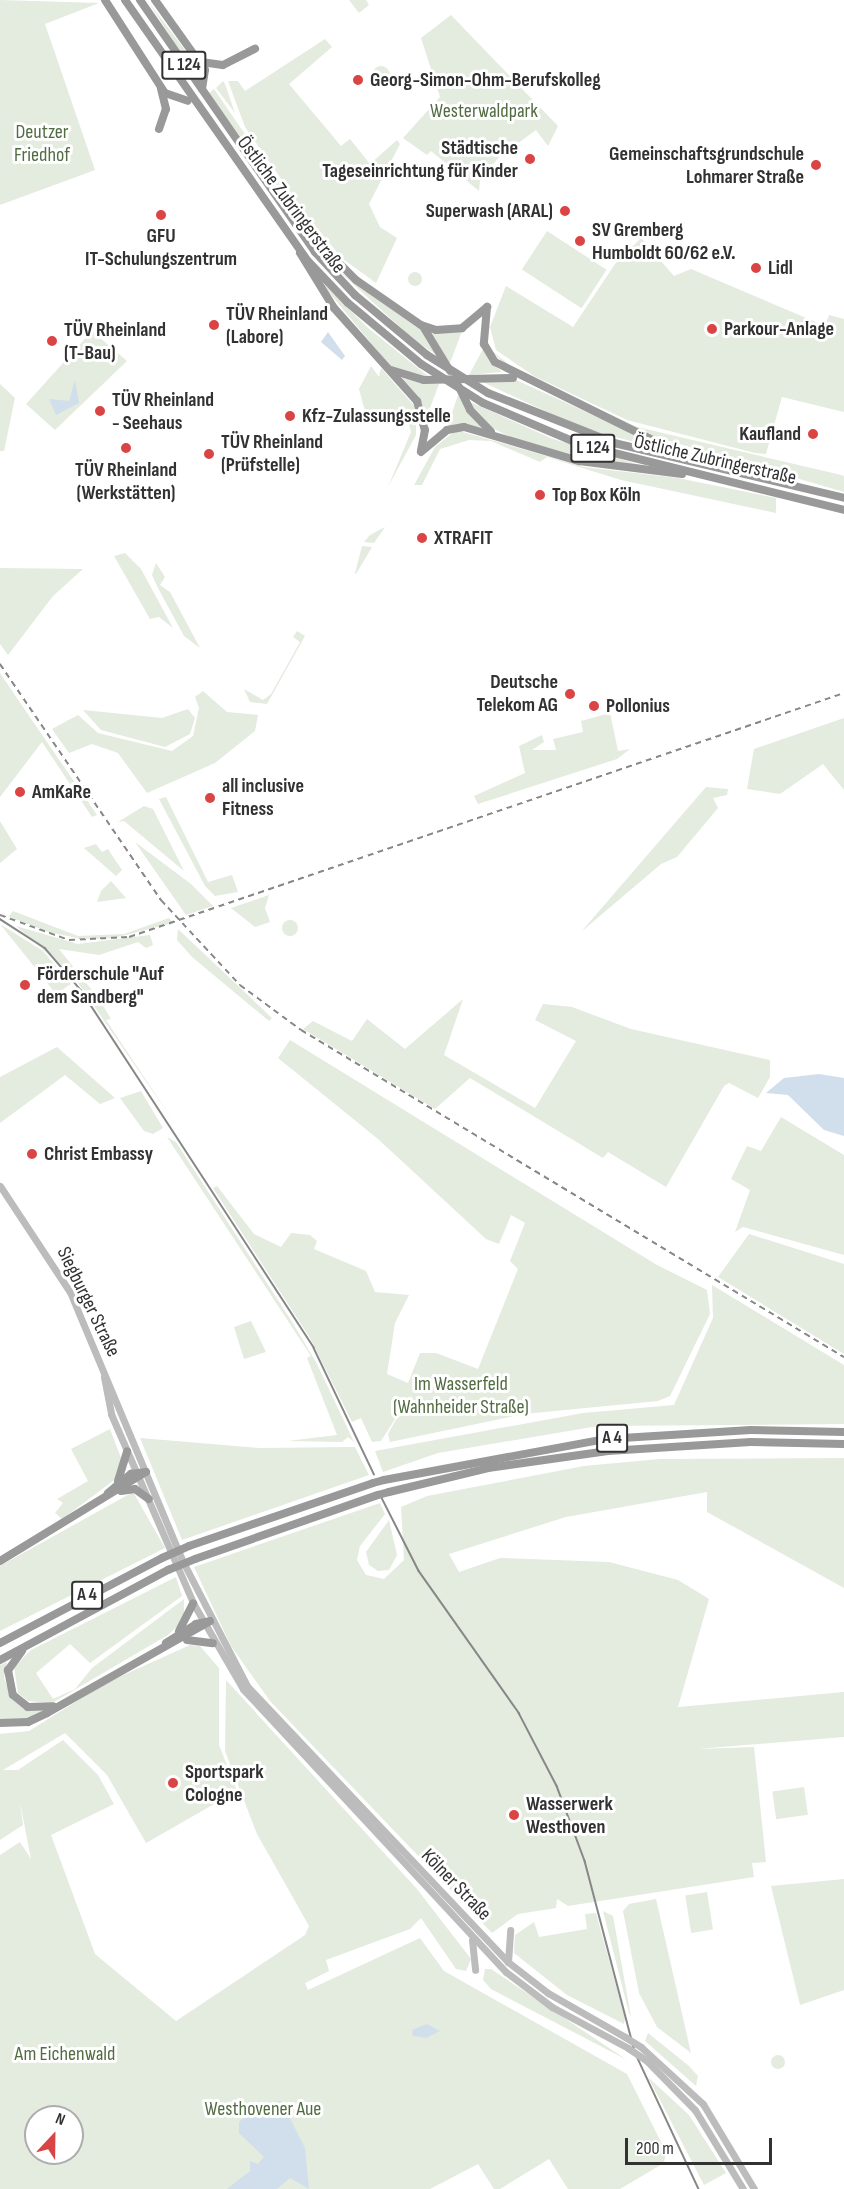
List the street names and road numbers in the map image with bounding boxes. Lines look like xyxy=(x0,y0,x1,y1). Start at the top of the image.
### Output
road number: L 124 xyxy=(160,50,208,80)
street label: Östliche Zubringerstraße xyxy=(232,132,350,278)
street label: Östliche Zubringerstraße xyxy=(632,430,798,490)
road number: L 124 xyxy=(569,433,617,463)
street label: Siegburger Straße xyxy=(51,1243,125,1361)
road number: A 4 xyxy=(596,1423,628,1453)
road number: A 4 xyxy=(70,1580,104,1610)
street label: Kölner Straße xyxy=(416,1844,496,1926)

